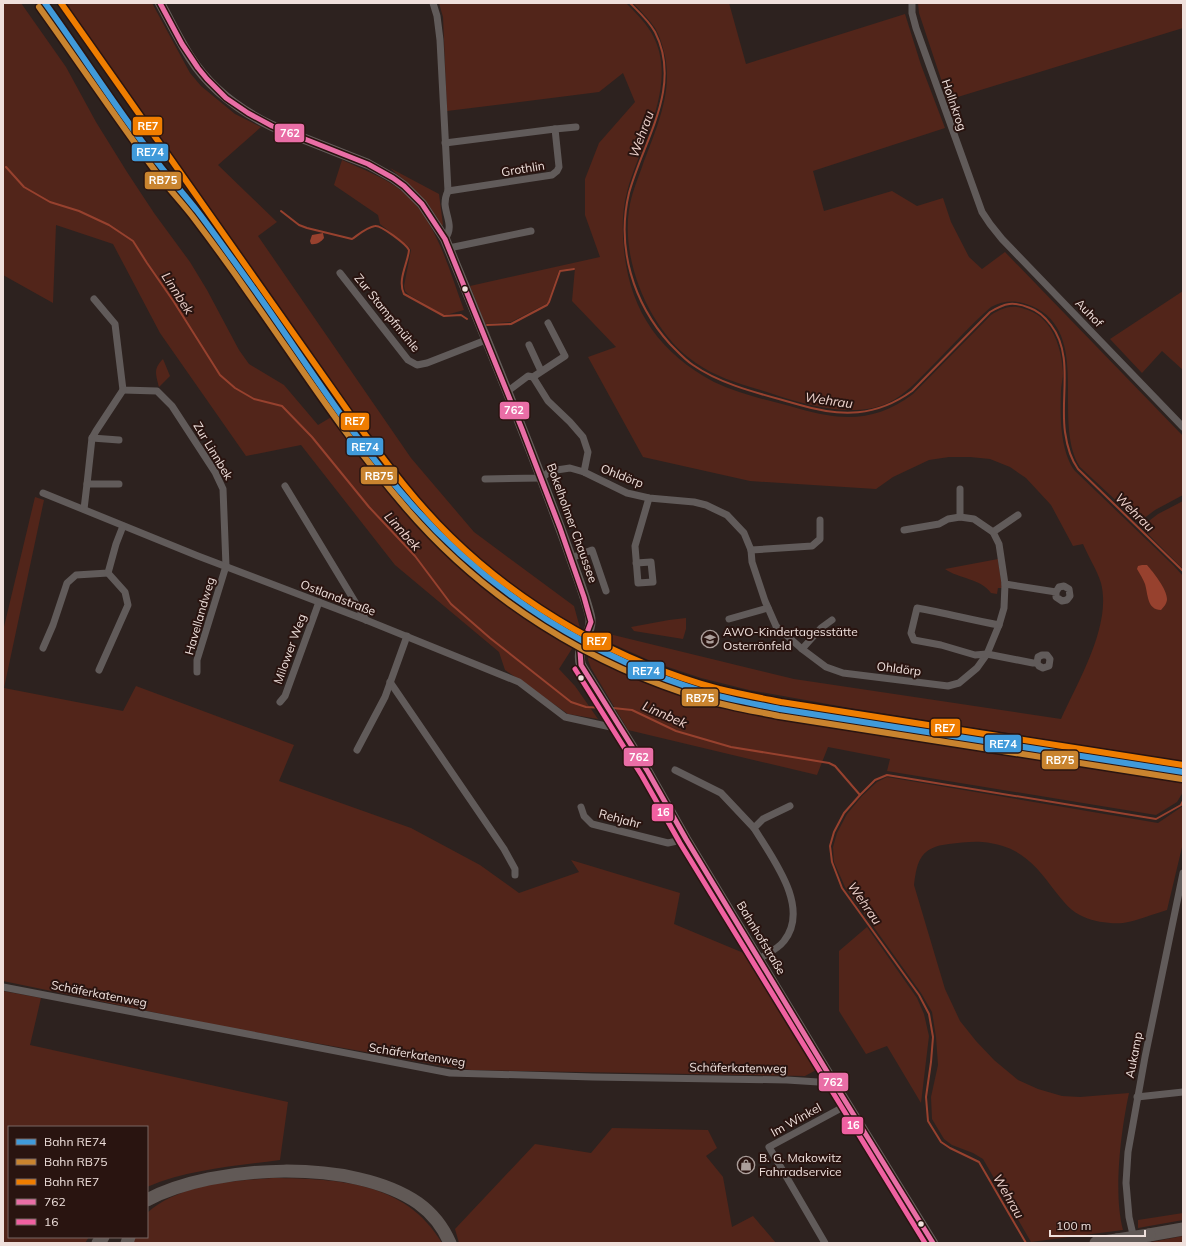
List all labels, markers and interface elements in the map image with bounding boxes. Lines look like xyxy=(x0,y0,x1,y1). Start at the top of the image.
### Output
street label: Hollnkrog xyxy=(939,77,970,132)
water label: Wehrau xyxy=(625,109,657,159)
line badge: RE7 xyxy=(132,116,163,136)
text: RE7 xyxy=(138,119,159,133)
line badge: 762 xyxy=(274,123,305,143)
text: 762 xyxy=(280,126,300,140)
line badge: RE74 xyxy=(131,143,169,162)
text: RE74 xyxy=(136,145,164,159)
street label: Grothlin xyxy=(500,158,546,179)
line badge: RB75 xyxy=(144,171,182,190)
text: RB75 xyxy=(149,173,178,187)
water label: Linnbek xyxy=(158,269,198,317)
street label: Zur Stampfmühle xyxy=(351,271,423,355)
unlabelled marker xyxy=(460,284,470,294)
street label: Auhof xyxy=(1072,295,1107,331)
water label: Wehrau xyxy=(804,389,854,411)
line badge: 762 xyxy=(499,401,530,420)
text: 762 xyxy=(504,403,524,417)
line badge: RE7 xyxy=(340,412,370,431)
text: RE7 xyxy=(345,414,366,428)
street label: Zur Linnbek xyxy=(190,419,237,483)
line badge: RE74 xyxy=(346,437,384,456)
text: RE74 xyxy=(351,440,379,454)
street label: Bokelholmer Chaussee xyxy=(544,461,601,585)
street label: Ohldörp xyxy=(599,461,646,491)
line badge: RB75 xyxy=(360,466,398,485)
text: RB75 xyxy=(365,469,394,483)
water label: Wehrau xyxy=(1112,489,1158,535)
water label: Linnbek xyxy=(381,508,425,554)
street label: Havellandweg xyxy=(181,575,218,657)
street label: Ostlandstraße xyxy=(298,576,378,619)
street label: Milower Weg xyxy=(270,612,309,686)
place label: AWO-Kindertagesstätte Osterrönfeld xyxy=(723,624,858,653)
school or university icon: AWO-Kindertagesstätte Osterrönfeld xyxy=(700,629,720,649)
line badge: RE7 xyxy=(582,632,612,651)
text: RE7 xyxy=(587,634,608,648)
street label: Ohldörp xyxy=(876,658,922,679)
line badge: RE74 xyxy=(627,661,665,680)
text: RE74 xyxy=(632,664,660,678)
unlabelled marker xyxy=(576,673,586,683)
line badge: RB75 xyxy=(681,688,719,707)
text: RB75 xyxy=(686,691,715,705)
water label: Linnbek xyxy=(640,697,690,731)
line badge: RE7 xyxy=(930,718,961,737)
text: RE7 xyxy=(935,721,956,735)
line badge: RE74 xyxy=(984,734,1022,753)
text: RE74 xyxy=(989,737,1017,751)
line badge: 762 xyxy=(623,747,654,767)
text: 762 xyxy=(629,750,649,764)
line badge: RB75 xyxy=(1041,750,1079,770)
text: RB75 xyxy=(1046,753,1075,767)
line badge: 16 xyxy=(651,803,674,822)
text: 16 xyxy=(656,805,670,819)
street label: Rehjahr xyxy=(597,806,644,832)
water label: Wehrau xyxy=(845,879,885,927)
street label: Bahnhofstraße xyxy=(734,898,789,977)
street label: Schäferkatenweg xyxy=(50,977,148,1010)
street label: Aukamp xyxy=(1122,1030,1145,1079)
street label: Schäferkatenweg xyxy=(368,1039,466,1070)
street label: Schäferkatenweg xyxy=(689,1059,787,1076)
line badge: 762 xyxy=(818,1072,849,1092)
text: 762 xyxy=(823,1075,843,1089)
street label: Im Winkel xyxy=(768,1100,824,1140)
line badge: 16 xyxy=(841,1116,864,1135)
text: 16 xyxy=(846,1118,860,1132)
legend xyxy=(8,1126,148,1238)
text: Bahn RE74 xyxy=(44,1134,106,1149)
place label: B. G. Makowitz Fahrradservice xyxy=(759,1150,842,1179)
text: Bahn RB75 xyxy=(44,1154,107,1169)
shop icon: B. G. Makowitz Fahrradservice xyxy=(736,1155,756,1175)
water label: Wehrau xyxy=(990,1171,1028,1221)
text: Bahn RE7 xyxy=(44,1174,99,1189)
text: 762 xyxy=(44,1194,66,1209)
scale bar xyxy=(1050,1212,1145,1238)
text: 16 xyxy=(44,1214,58,1229)
text: 100 m xyxy=(1056,1218,1091,1233)
unlabelled marker xyxy=(916,1219,926,1229)

